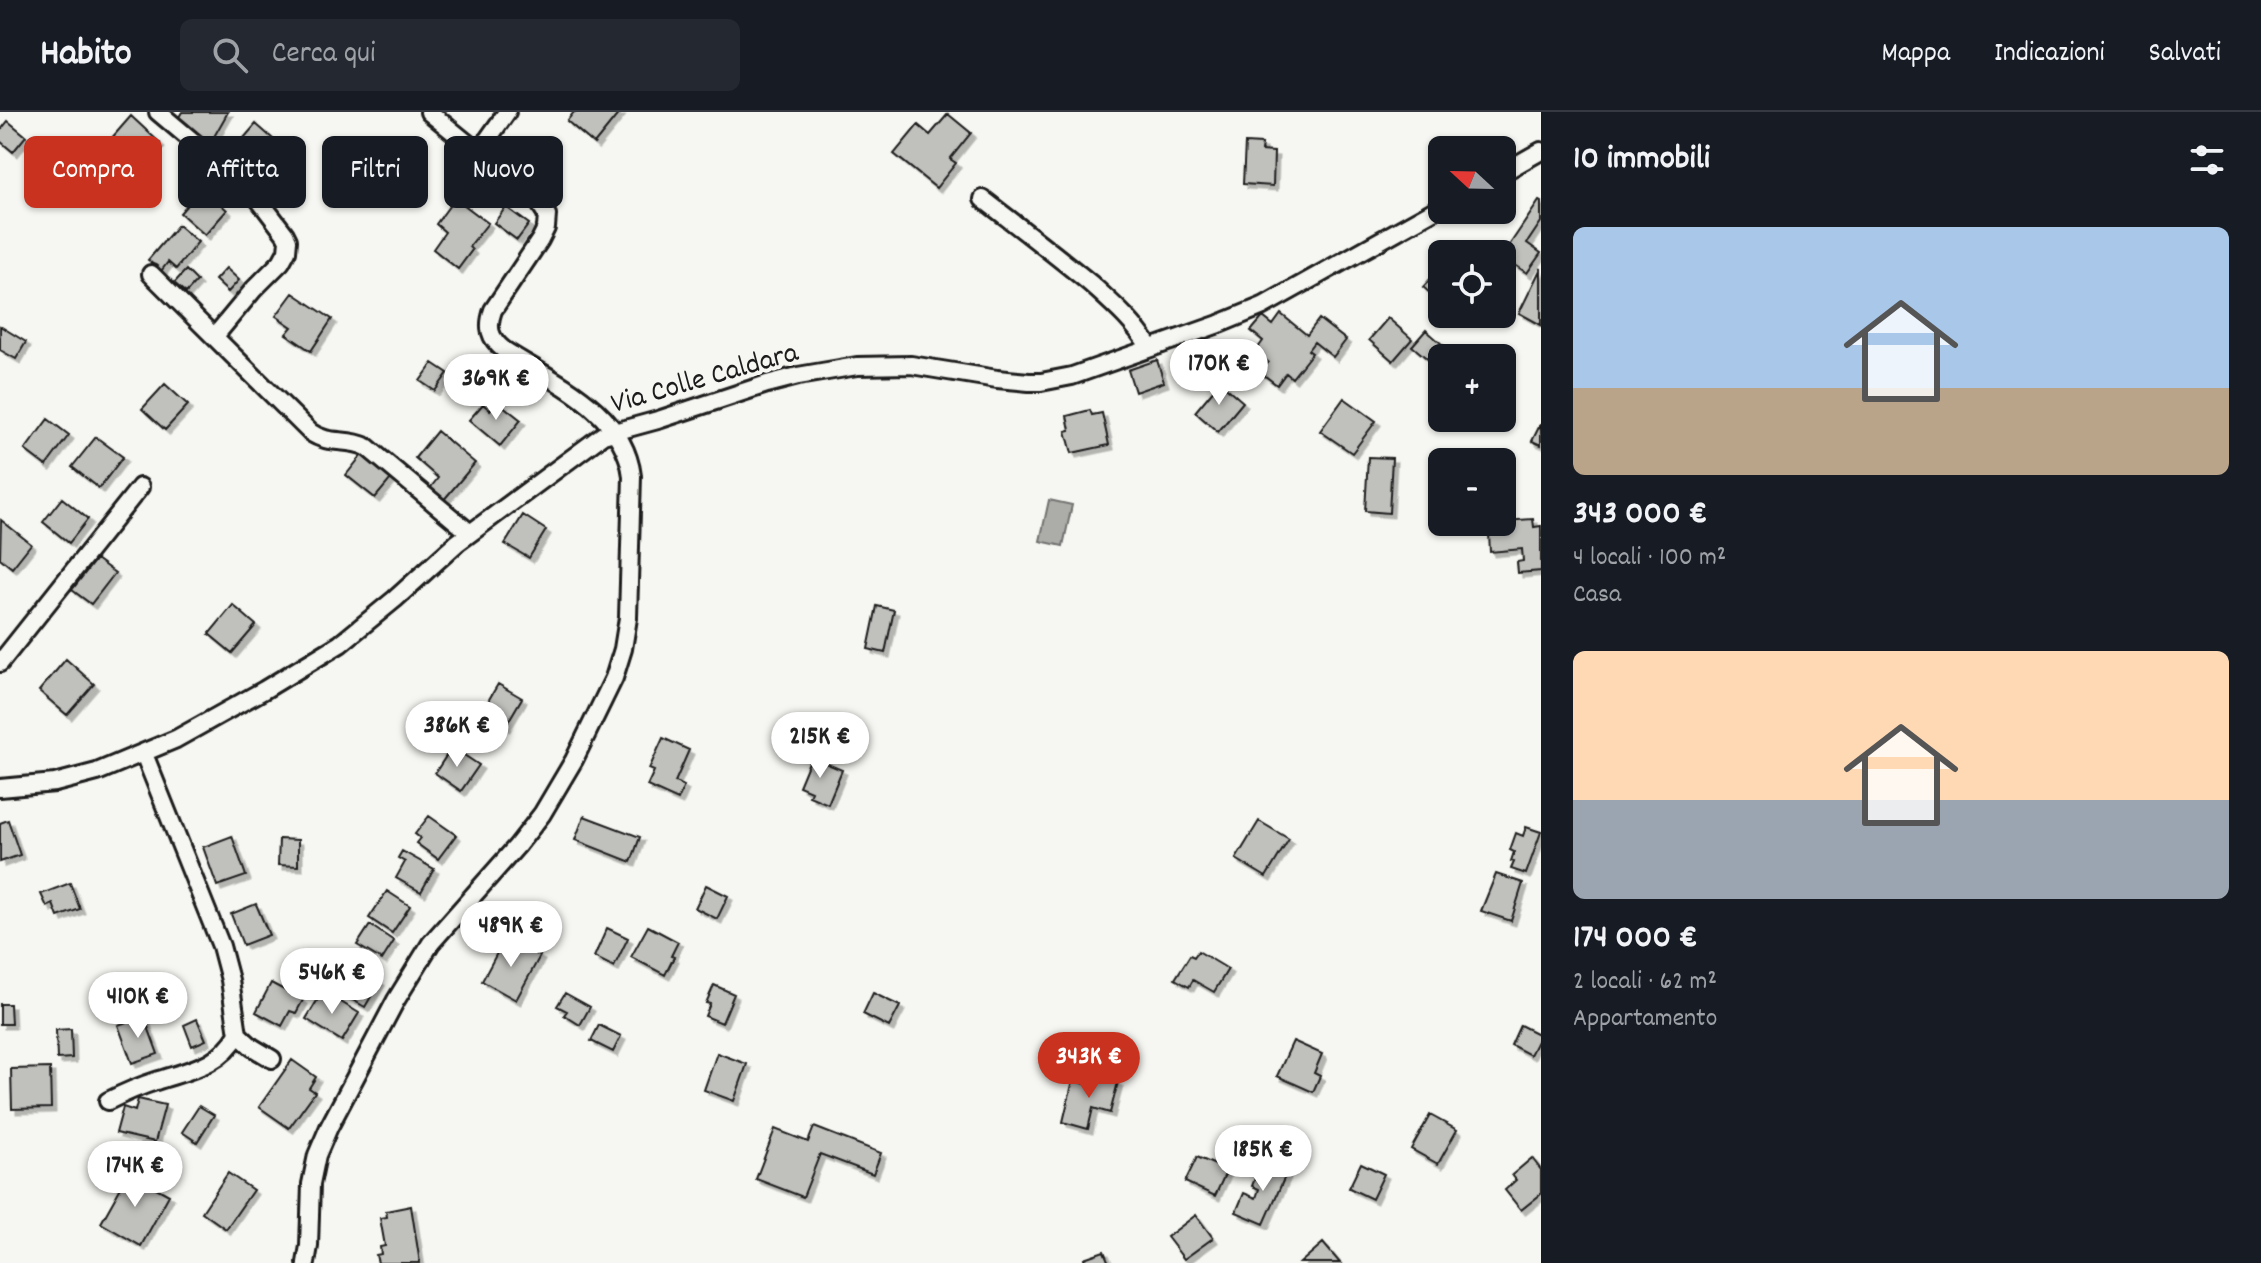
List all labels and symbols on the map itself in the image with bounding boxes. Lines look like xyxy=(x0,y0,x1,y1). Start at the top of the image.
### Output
north arrow xyxy=(1428,136,1516,224)
street label: Via Colle Caldara xyxy=(607,333,805,428)
pin: 170K € xyxy=(1154,339,1284,407)
pin: 369K € xyxy=(431,354,561,422)
pin: 386K € xyxy=(392,701,522,769)
pin: 215K € xyxy=(755,712,885,780)
pin: 489K € xyxy=(446,901,576,969)
pin: 546K € xyxy=(267,948,397,1016)
pin: 410K € xyxy=(73,972,203,1040)
pin: 343K € xyxy=(1024,1032,1154,1100)
pin: 185K € xyxy=(1198,1125,1328,1193)
pin: 174K € xyxy=(70,1141,200,1209)

